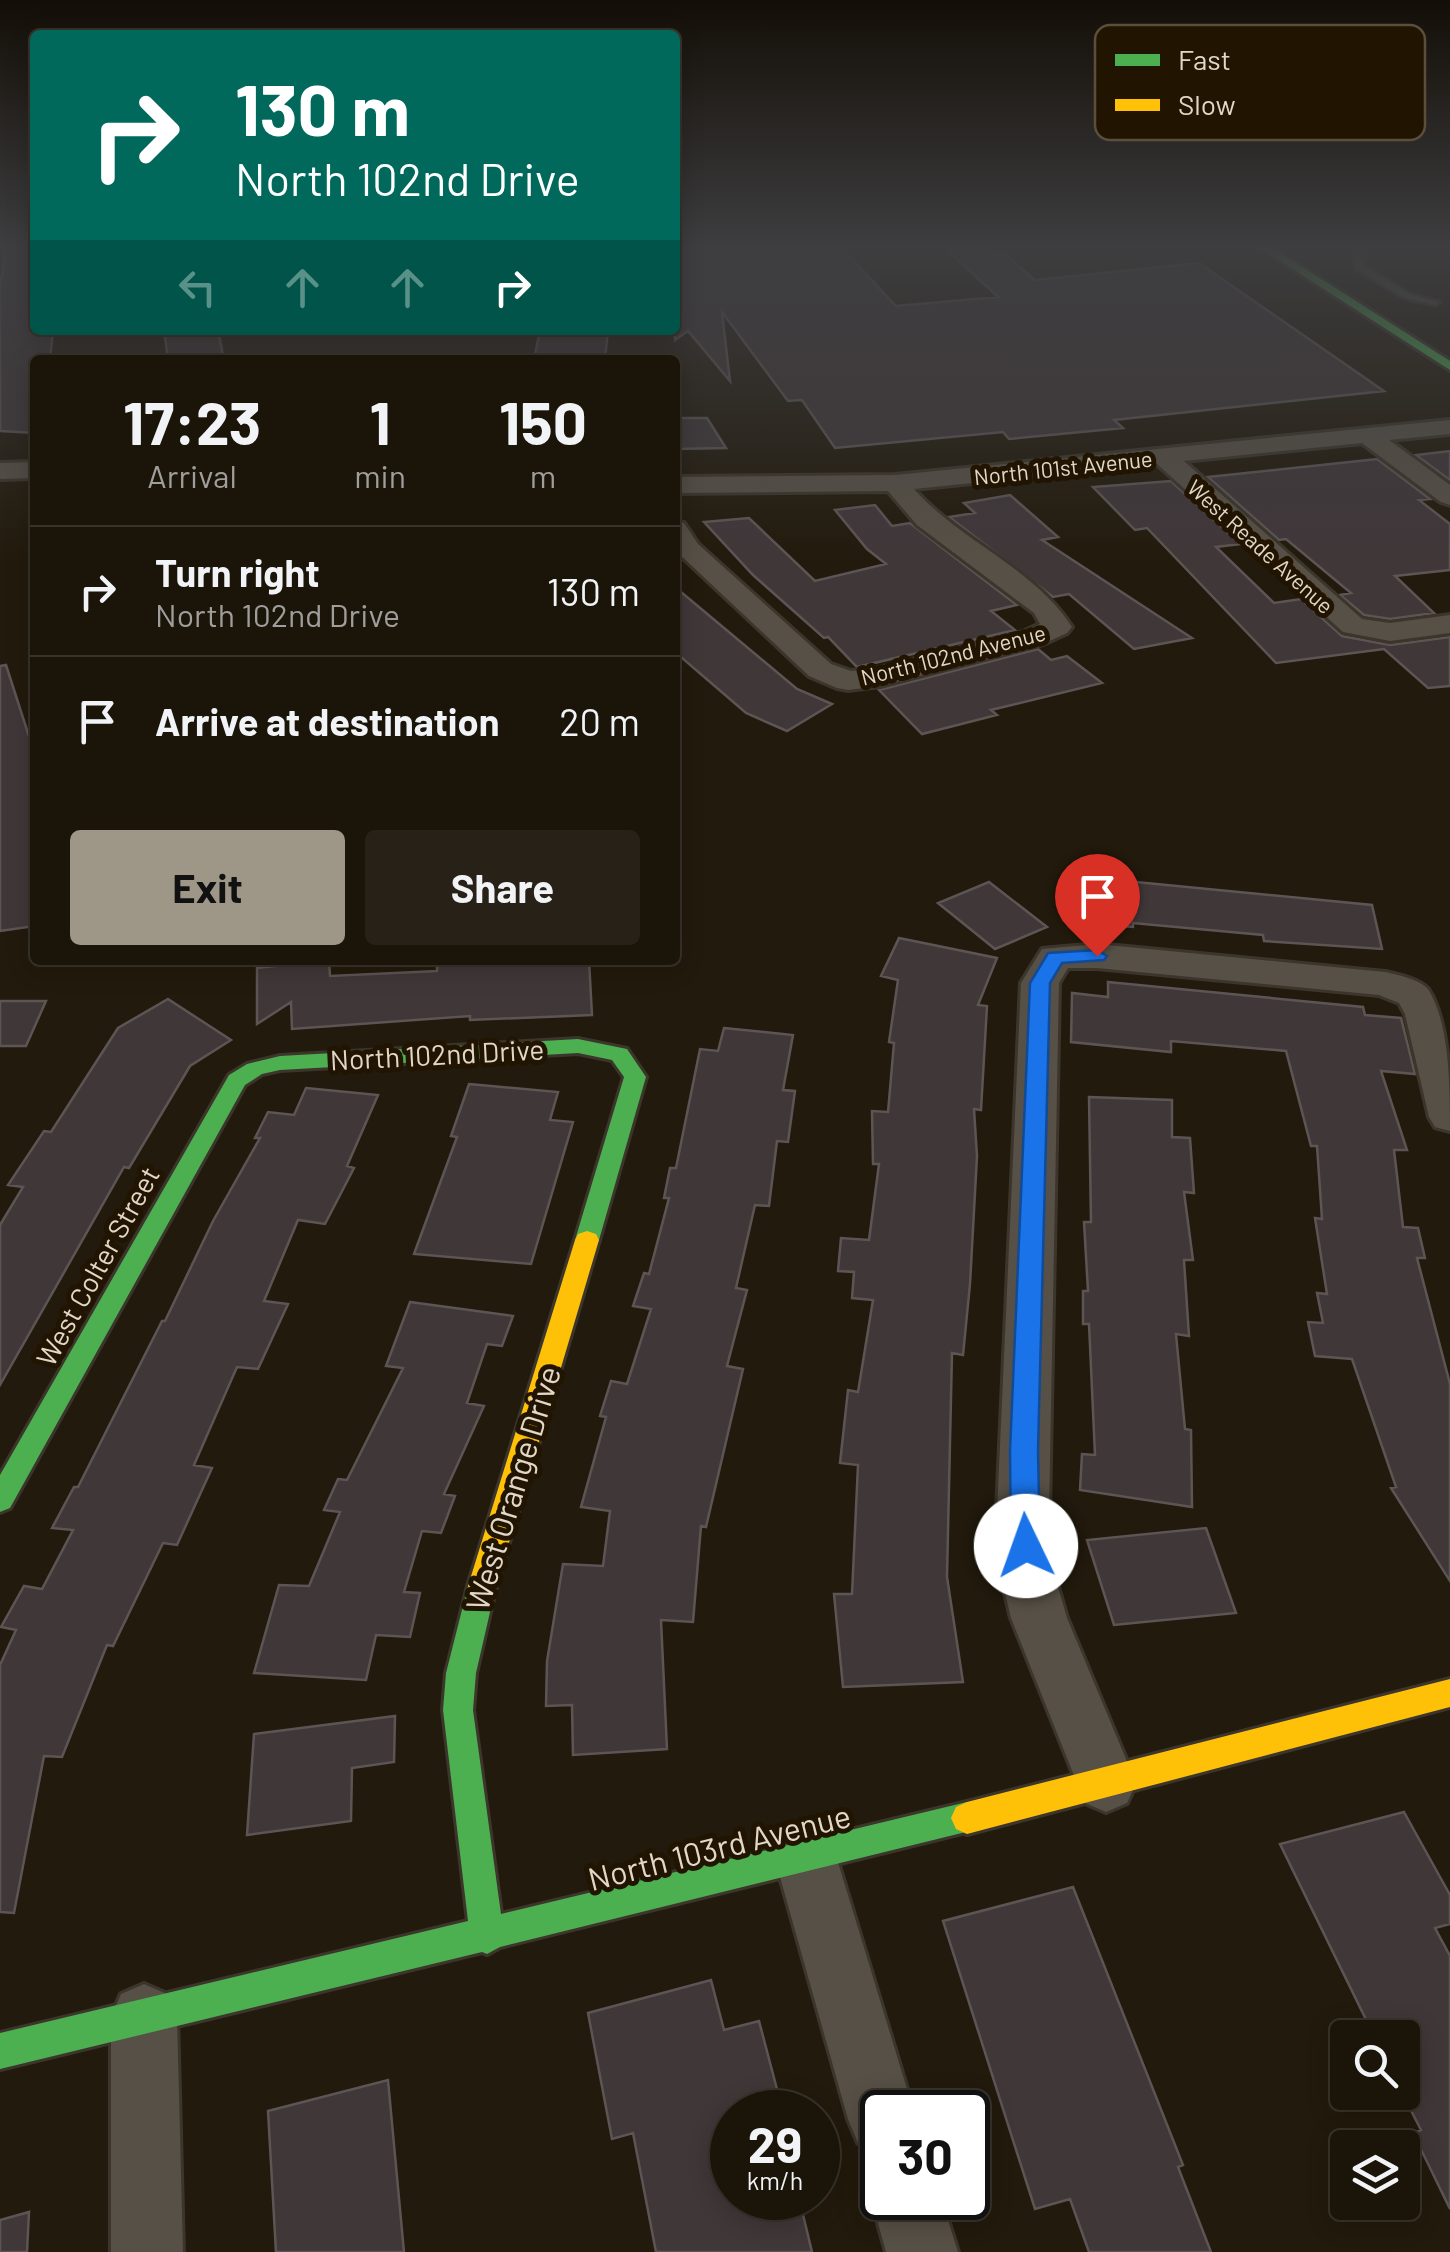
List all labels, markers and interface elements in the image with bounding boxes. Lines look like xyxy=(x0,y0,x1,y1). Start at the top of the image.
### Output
legend xyxy=(1095,25,1425,140)
text: Fast xyxy=(1178,42,1231,76)
text: 130 m xyxy=(235,66,410,150)
icon: right xyxy=(70,70,200,200)
text: Slow xyxy=(1178,87,1236,121)
text: North 102nd Drive xyxy=(235,151,580,205)
icon: left xyxy=(170,260,225,315)
icon: ahead xyxy=(275,260,330,315)
icon: ahead xyxy=(380,260,435,315)
icon: right xyxy=(485,260,540,315)
text: 17:23 xyxy=(123,385,261,457)
text: 1 xyxy=(369,385,391,457)
text: 150 xyxy=(499,385,587,457)
street label: North 101st Avenue xyxy=(972,445,1154,489)
text: Arrival xyxy=(147,456,237,494)
text: min xyxy=(354,456,406,494)
text: m xyxy=(530,456,556,494)
street label: West Reade Avenue xyxy=(1183,474,1339,618)
text: Turn right xyxy=(155,549,320,595)
icon: right xyxy=(70,564,125,619)
text: 130 m xyxy=(547,568,640,614)
text: North 102nd Drive xyxy=(155,595,400,633)
street label: North 102nd Avenue xyxy=(858,618,1048,690)
icon: arrive xyxy=(70,694,125,749)
text: Arrive at destination xyxy=(155,698,500,744)
text: 20 m xyxy=(559,698,640,744)
button: Exit xyxy=(70,830,345,945)
button: Share xyxy=(365,830,640,945)
pin xyxy=(1055,854,1140,957)
icon: arrive xyxy=(1070,869,1125,924)
street label: North 102nd Drive xyxy=(329,1031,545,1077)
street label: West Colter Street xyxy=(28,1160,166,1372)
street label: West Orange Drive xyxy=(457,1361,567,1615)
position arrow xyxy=(974,1494,1078,1598)
street label: North 103rd Avenue xyxy=(584,1795,854,1897)
map controls xyxy=(1330,2020,1420,2220)
button: search xyxy=(1330,2020,1420,2110)
speed limit sign: 30 xyxy=(860,2090,990,2220)
text: 29 xyxy=(748,2113,802,2173)
button: layers xyxy=(1330,2130,1420,2220)
text: km/h xyxy=(747,2165,803,2195)

